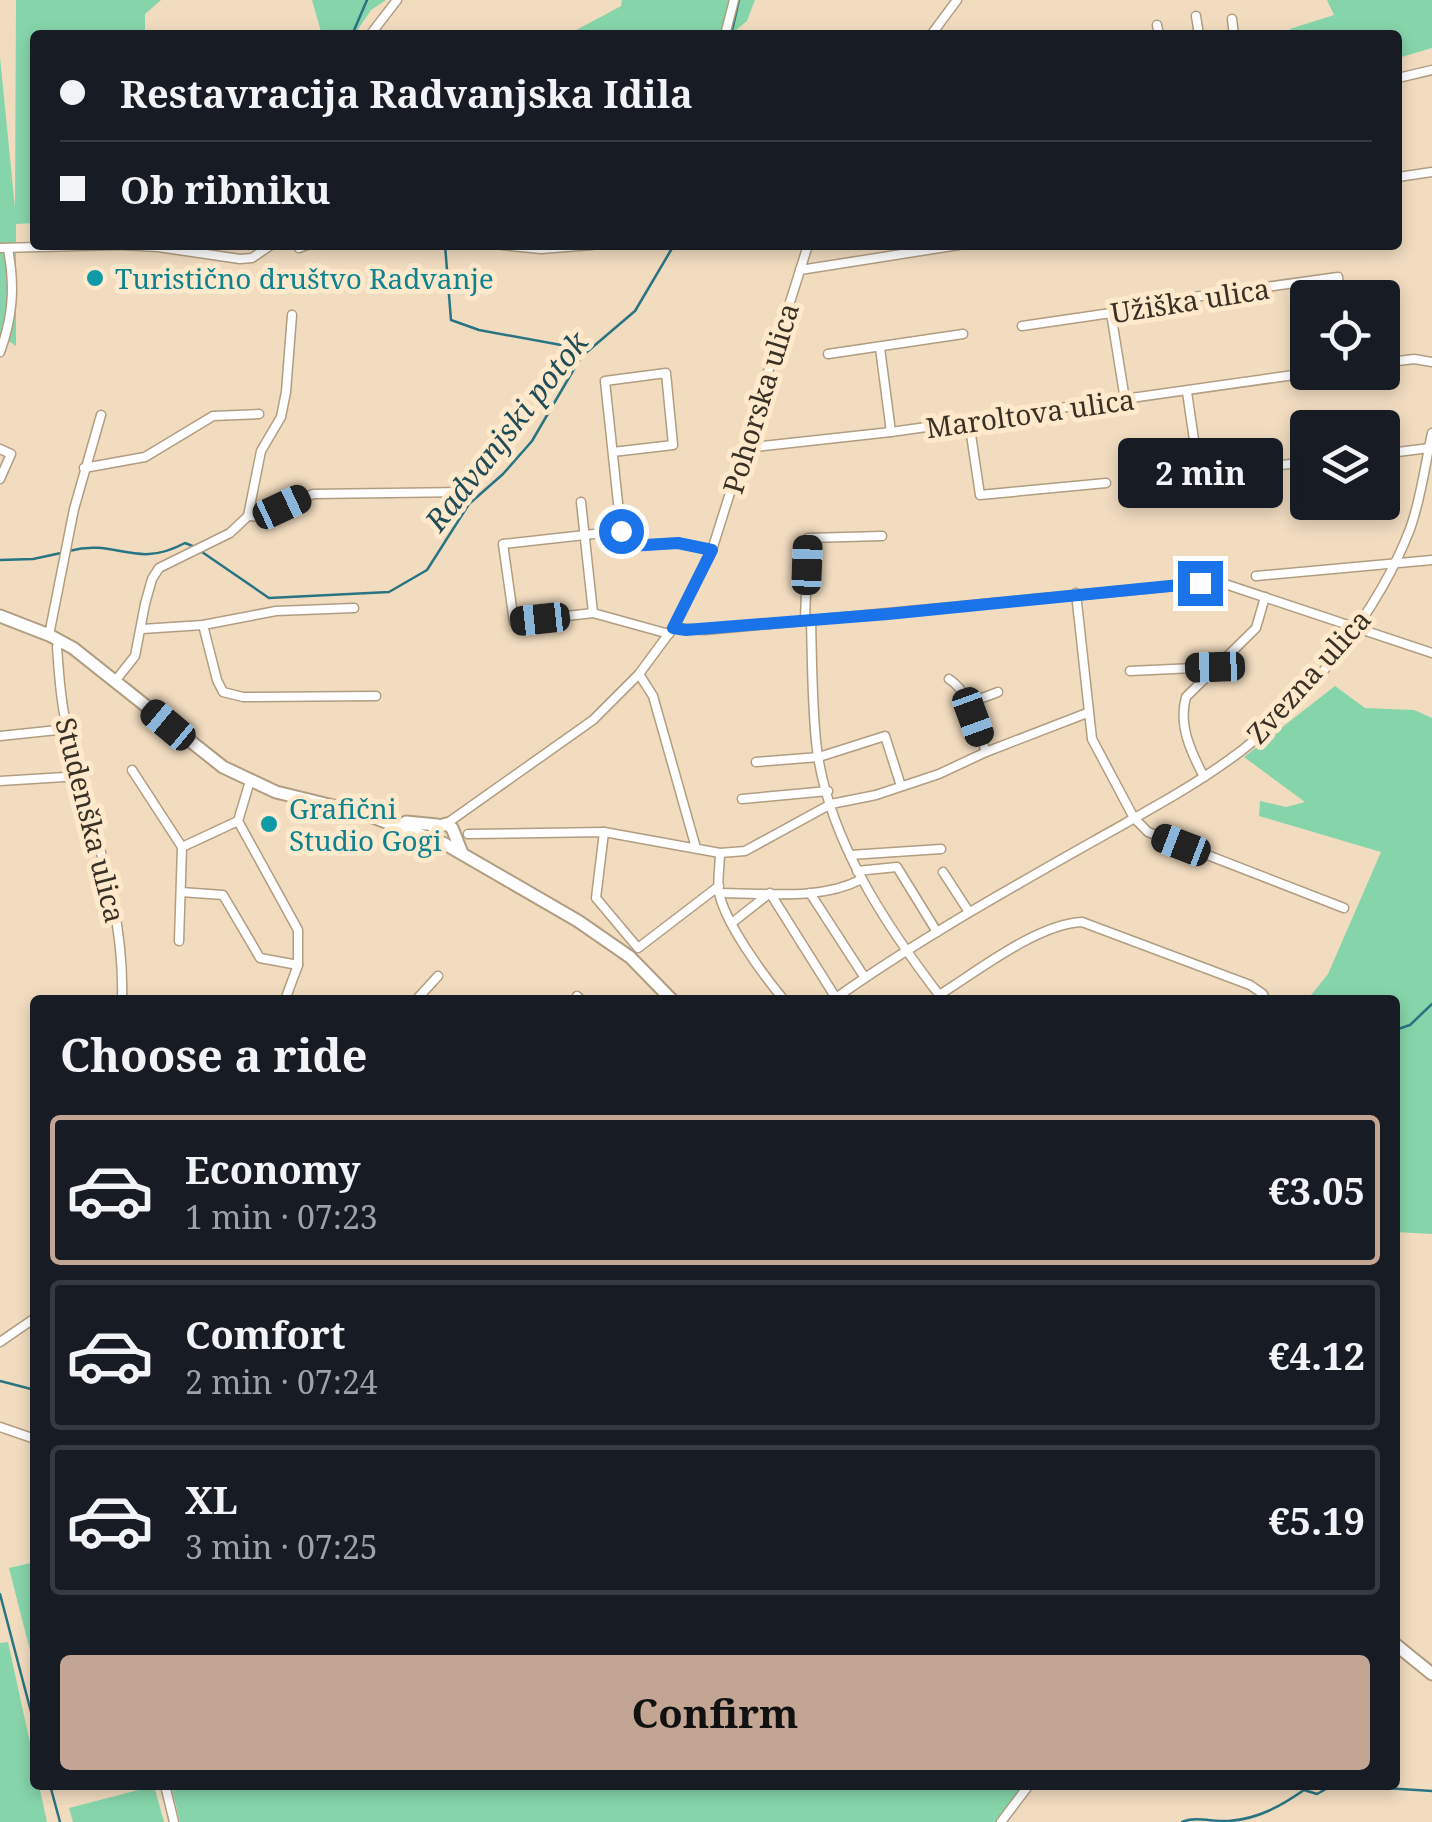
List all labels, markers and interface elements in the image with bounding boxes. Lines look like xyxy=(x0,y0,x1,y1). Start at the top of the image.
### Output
text: Restavracija Radvanjska Idila xyxy=(120,67,693,119)
text: Ob ribniku xyxy=(120,163,331,215)
place label: Turistično društvo Radvanje xyxy=(115,259,494,297)
marker: Turistično društvo Radvanje xyxy=(84,267,106,289)
street label: Užiška ulica xyxy=(1108,269,1272,331)
map controls xyxy=(1290,280,1400,520)
button: locate xyxy=(1290,280,1400,390)
street label: Pohorska ulica xyxy=(713,298,807,498)
water label: Radvanjski potok xyxy=(415,322,597,540)
street label: Maroltova ulica xyxy=(923,380,1137,446)
button: layers xyxy=(1290,410,1400,520)
callout: 2 min xyxy=(1118,438,1282,508)
text: 2 min xyxy=(1155,451,1246,494)
car xyxy=(248,481,316,533)
route start xyxy=(599,509,644,554)
car xyxy=(791,534,823,596)
route end xyxy=(1178,561,1223,606)
car xyxy=(509,601,571,637)
street label: Zvezna ulica xyxy=(1238,601,1378,751)
car xyxy=(1184,651,1246,683)
car xyxy=(949,684,997,750)
car xyxy=(135,694,201,756)
street label: Studenška ulica xyxy=(47,713,135,927)
place label: Grafični Studio Gogi xyxy=(289,789,442,859)
marker: Grafični Studio Gogi xyxy=(258,813,280,835)
car xyxy=(1148,820,1214,870)
text: Choose a ride xyxy=(60,1024,368,1085)
text: Economy xyxy=(185,1143,361,1195)
icon: car xyxy=(65,1145,155,1235)
text: €3.05 xyxy=(1268,1164,1365,1216)
text: 1 min · 07:23 xyxy=(185,1195,378,1238)
text: Comfort xyxy=(185,1308,345,1360)
icon: car xyxy=(65,1310,155,1400)
text: €4.12 xyxy=(1268,1329,1365,1381)
text: 2 min · 07:24 xyxy=(185,1360,378,1403)
text: XL xyxy=(185,1473,238,1525)
icon: car xyxy=(65,1475,155,1565)
text: €5.19 xyxy=(1268,1494,1365,1546)
text: 3 min · 07:25 xyxy=(185,1525,378,1568)
button: Confirm xyxy=(60,1655,1370,1770)

